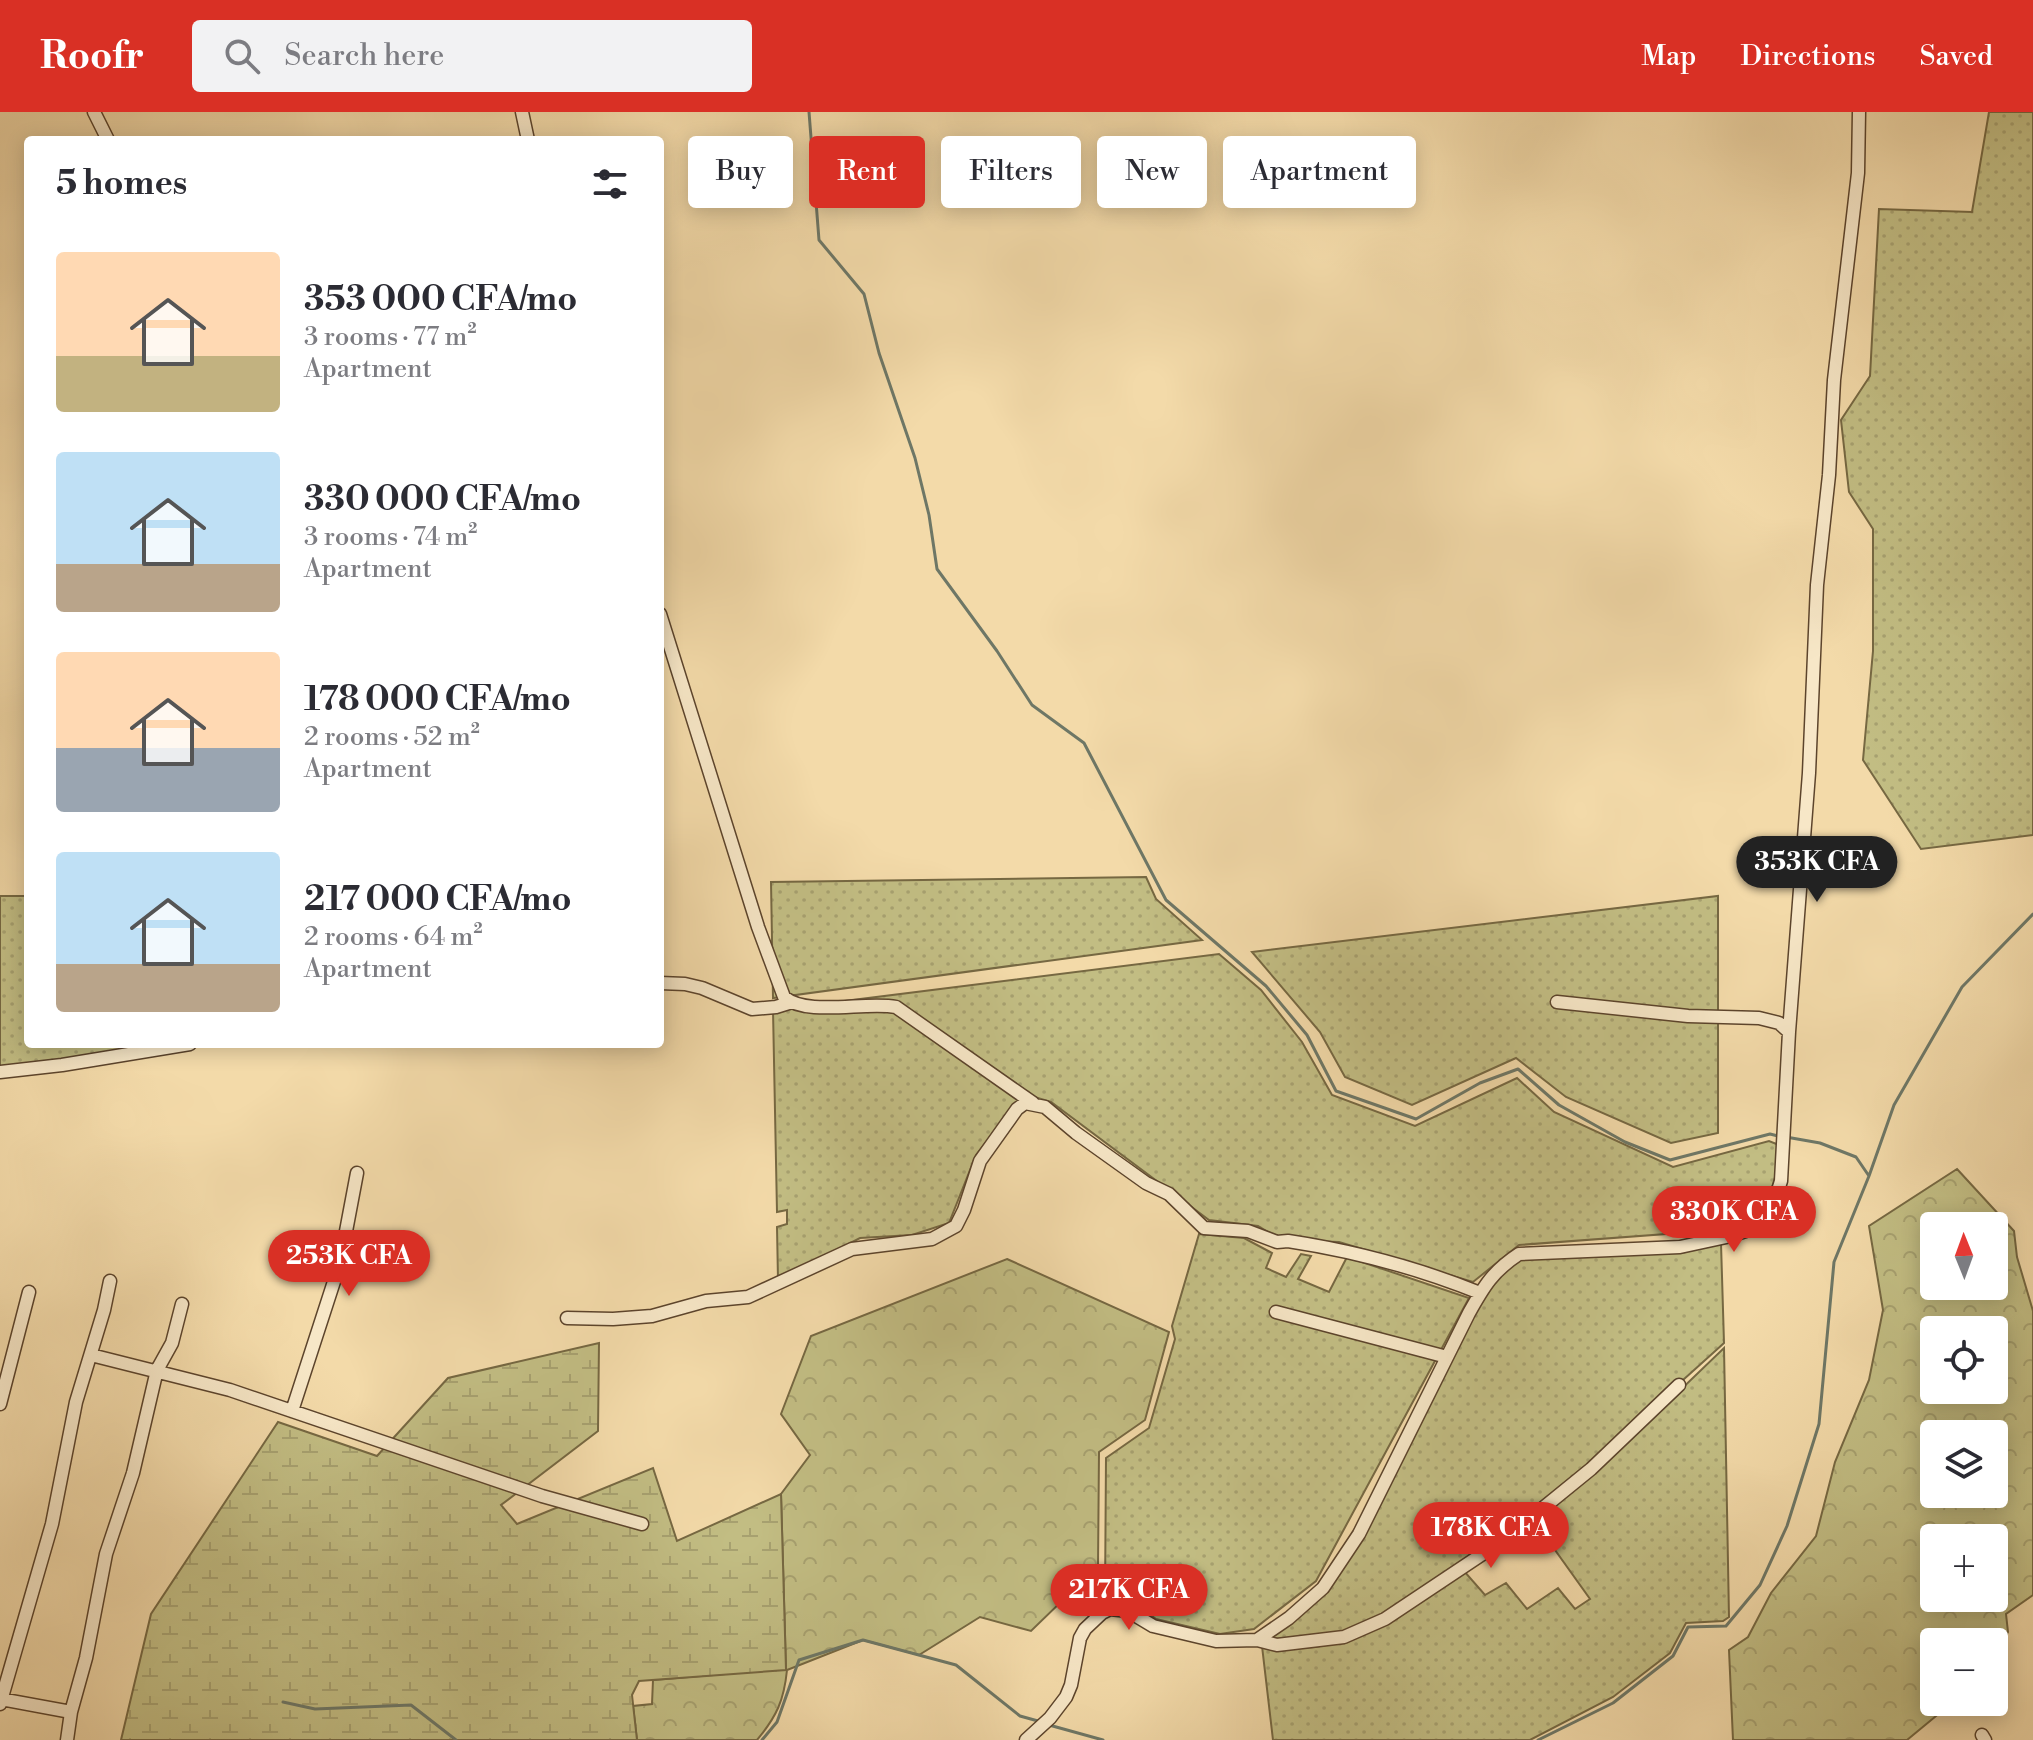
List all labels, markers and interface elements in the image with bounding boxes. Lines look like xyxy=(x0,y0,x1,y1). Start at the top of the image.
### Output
search box xyxy=(192,20,752,92)
text: Roofr xyxy=(40,33,144,80)
icon: search xyxy=(220,34,264,78)
text: Search here xyxy=(284,37,444,75)
text: Map xyxy=(1641,39,1696,74)
text: Directions xyxy=(1740,39,1875,74)
text: Saved xyxy=(1919,39,1993,74)
chip: Buy xyxy=(688,136,793,208)
chip: Rent xyxy=(809,136,925,208)
chip: Filters xyxy=(941,136,1081,208)
chip: New xyxy=(1097,136,1207,208)
chip: Apartment xyxy=(1223,136,1416,208)
icon: filters xyxy=(588,162,632,206)
text: 5 homes xyxy=(56,163,187,205)
text: 353 000 CFA/mo xyxy=(304,279,577,321)
icon: home xyxy=(120,284,216,380)
text: 3 rooms · 77 m² xyxy=(304,321,476,353)
text: Apartment xyxy=(304,353,432,385)
text: 330 000 CFA/mo xyxy=(304,479,581,521)
icon: home xyxy=(120,484,216,580)
text: 3 rooms · 74 m² xyxy=(304,521,477,553)
text: Apartment xyxy=(304,553,432,585)
text: 178 000 CFA/mo xyxy=(304,679,571,721)
icon: home xyxy=(120,684,216,780)
text: 2 rooms · 52 m² xyxy=(304,721,480,753)
text: Apartment xyxy=(304,753,432,785)
pin: 353K CFA xyxy=(1734,836,1900,904)
text: 353K CFA xyxy=(1754,846,1880,878)
text: 217 000 CFA/mo xyxy=(304,879,571,921)
icon: home xyxy=(120,884,216,980)
text: 2 rooms · 64 m² xyxy=(304,921,483,953)
text: Apartment xyxy=(304,953,432,985)
pin: 330K CFA xyxy=(1651,1186,1817,1254)
text: 330K CFA xyxy=(1670,1196,1798,1228)
north arrow xyxy=(1920,1212,2008,1300)
map controls xyxy=(1920,1212,2008,1716)
pin: 253K CFA xyxy=(266,1230,432,1298)
text: 253K CFA xyxy=(286,1240,412,1272)
button: locate xyxy=(1920,1316,2008,1404)
button: layers xyxy=(1920,1420,2008,1508)
pin: 178K CFA xyxy=(1408,1502,1574,1570)
text: 178K CFA xyxy=(1431,1512,1551,1544)
button: + xyxy=(1920,1524,2008,1612)
pin: 217K CFA xyxy=(1046,1564,1212,1632)
text: 217K CFA xyxy=(1069,1574,1189,1606)
button: − xyxy=(1920,1628,2008,1716)

